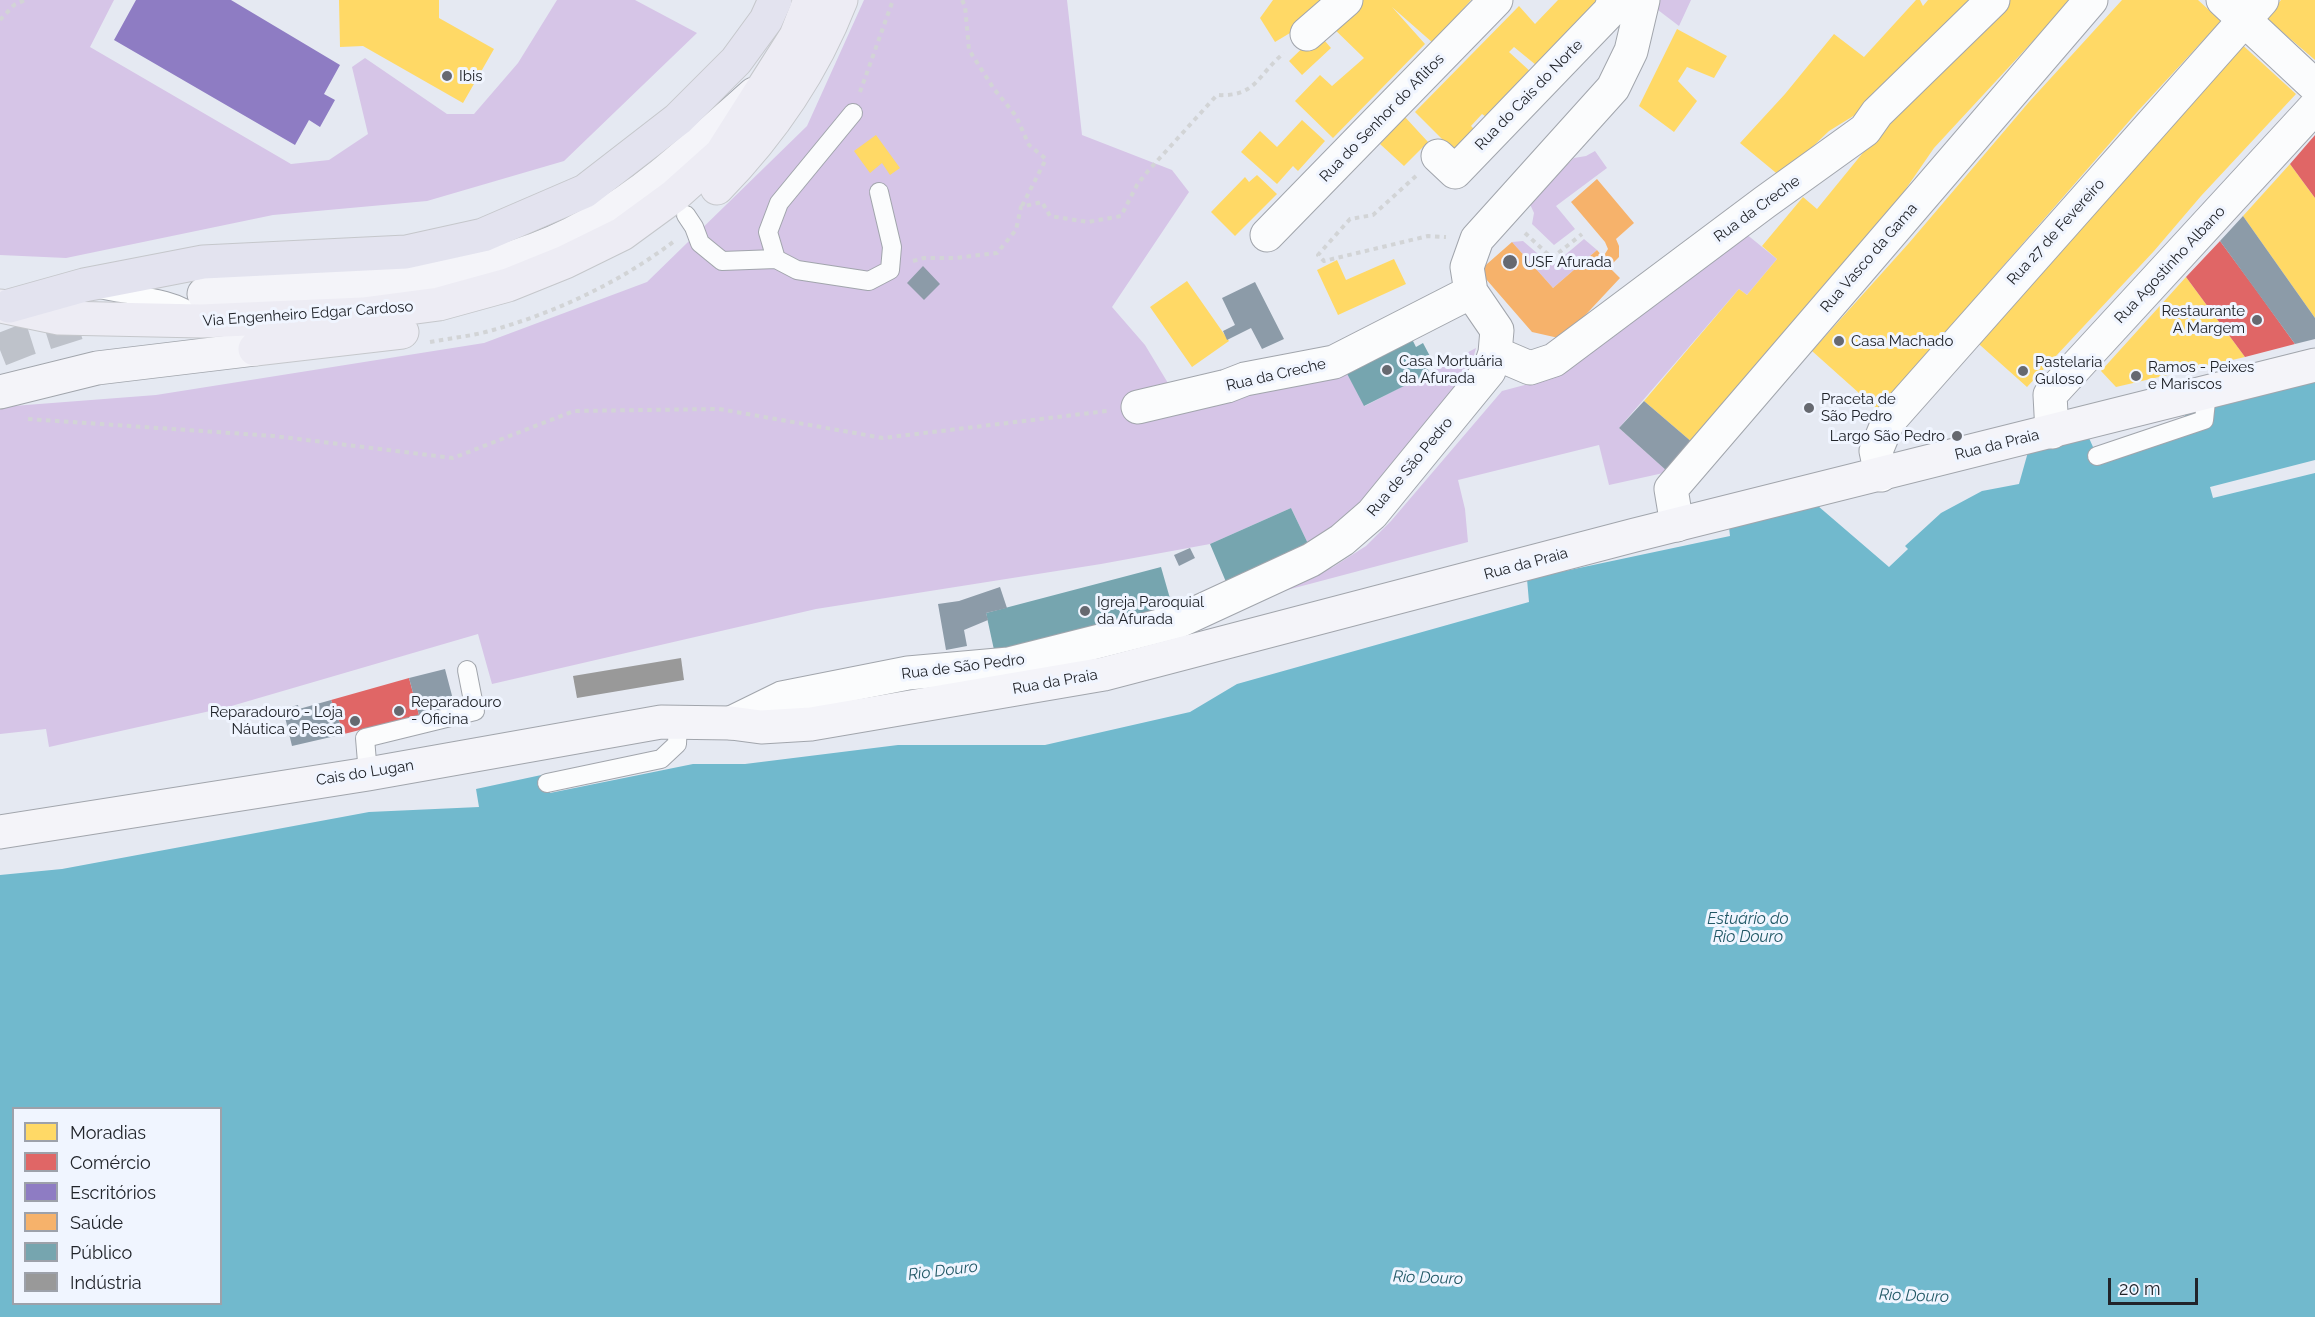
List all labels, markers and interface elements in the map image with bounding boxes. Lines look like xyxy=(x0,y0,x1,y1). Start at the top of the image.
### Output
street label: Rua do Cais do Norte xyxy=(1472,36,1586,154)
street label: Rua do Senhor do Aflitos xyxy=(1316,50,1448,186)
place label: Ibis xyxy=(459,67,482,85)
marker: Ibis xyxy=(440,69,454,83)
street label: Rua da Creche xyxy=(1711,172,1803,246)
street label: Rua 27 de Fevereiro xyxy=(2004,175,2108,289)
street label: Rua Vasco da Gama xyxy=(1817,200,1921,316)
street label: Rua Agostinho Albano xyxy=(2111,203,2229,327)
marker: USF Afurada xyxy=(1501,253,1519,271)
place label: USF Afurada xyxy=(1524,253,1612,271)
street label: Via Engenheiro Edgar Cardoso xyxy=(202,298,414,330)
place label: Restaurante A Margem xyxy=(2162,302,2245,337)
marker: Restaurante A Margem xyxy=(2250,313,2264,327)
place label: Casa Machado xyxy=(1851,332,1953,350)
marker: Casa Machado xyxy=(1832,334,1846,348)
place label: Casa Mortuária da Afurada xyxy=(1399,352,1503,387)
place label: Pastelaria Guloso xyxy=(2035,353,2102,388)
street label: Rua da Creche xyxy=(1224,355,1328,395)
place label: Ramos - Peixes e Mariscos xyxy=(2148,358,2254,393)
marker: Casa Mortuária da Afurada xyxy=(1380,363,1394,377)
marker: Pastelaria Guloso xyxy=(2016,364,2030,378)
marker: Ramos - Peixes e Mariscos xyxy=(2129,369,2143,383)
place label: Praceta de São Pedro xyxy=(1821,390,1896,425)
marker: Praceta de São Pedro xyxy=(1802,401,1816,415)
street label: Rua de São Pedro xyxy=(1363,414,1457,520)
street label: Rua da Praia xyxy=(1953,426,2041,464)
place label: Largo São Pedro xyxy=(1830,427,1945,445)
marker: Largo São Pedro xyxy=(1950,429,1964,443)
street label: Rua da Praia xyxy=(1482,544,1570,584)
place label: Igreja Paroquial da Afurada xyxy=(1097,593,1204,628)
marker: Igreja Paroquial da Afurada xyxy=(1078,604,1092,618)
street label: Rua de São Pedro xyxy=(900,651,1026,683)
street label: Rua da Praia xyxy=(1011,666,1099,698)
place label: Reparadouro - Oficina xyxy=(411,693,501,728)
place label: Reparadouro - Loja Náutica e Pesca xyxy=(210,703,343,738)
marker: Reparadouro - Oficina xyxy=(392,704,406,718)
marker: Reparadouro - Loja Náutica e Pesca xyxy=(348,714,362,728)
street label: Cais do Lugan xyxy=(315,756,415,790)
water label: Estuário do Rio Douro xyxy=(1707,909,1789,947)
legend xyxy=(12,1107,222,1305)
text: Moradias xyxy=(70,1122,146,1143)
text: Comércio xyxy=(70,1152,151,1173)
text: Escritórios xyxy=(70,1182,156,1203)
text: Saúde xyxy=(70,1212,123,1233)
text: Público xyxy=(70,1242,132,1263)
water label: Rio Douro xyxy=(907,1257,979,1285)
scale bar xyxy=(2111,1266,2201,1304)
water label: Rio Douro xyxy=(1393,1267,1463,1289)
text: Indústria xyxy=(70,1272,142,1293)
text: 20 m xyxy=(2119,1278,2161,1299)
water label: Rio Douro xyxy=(1879,1285,1949,1307)

